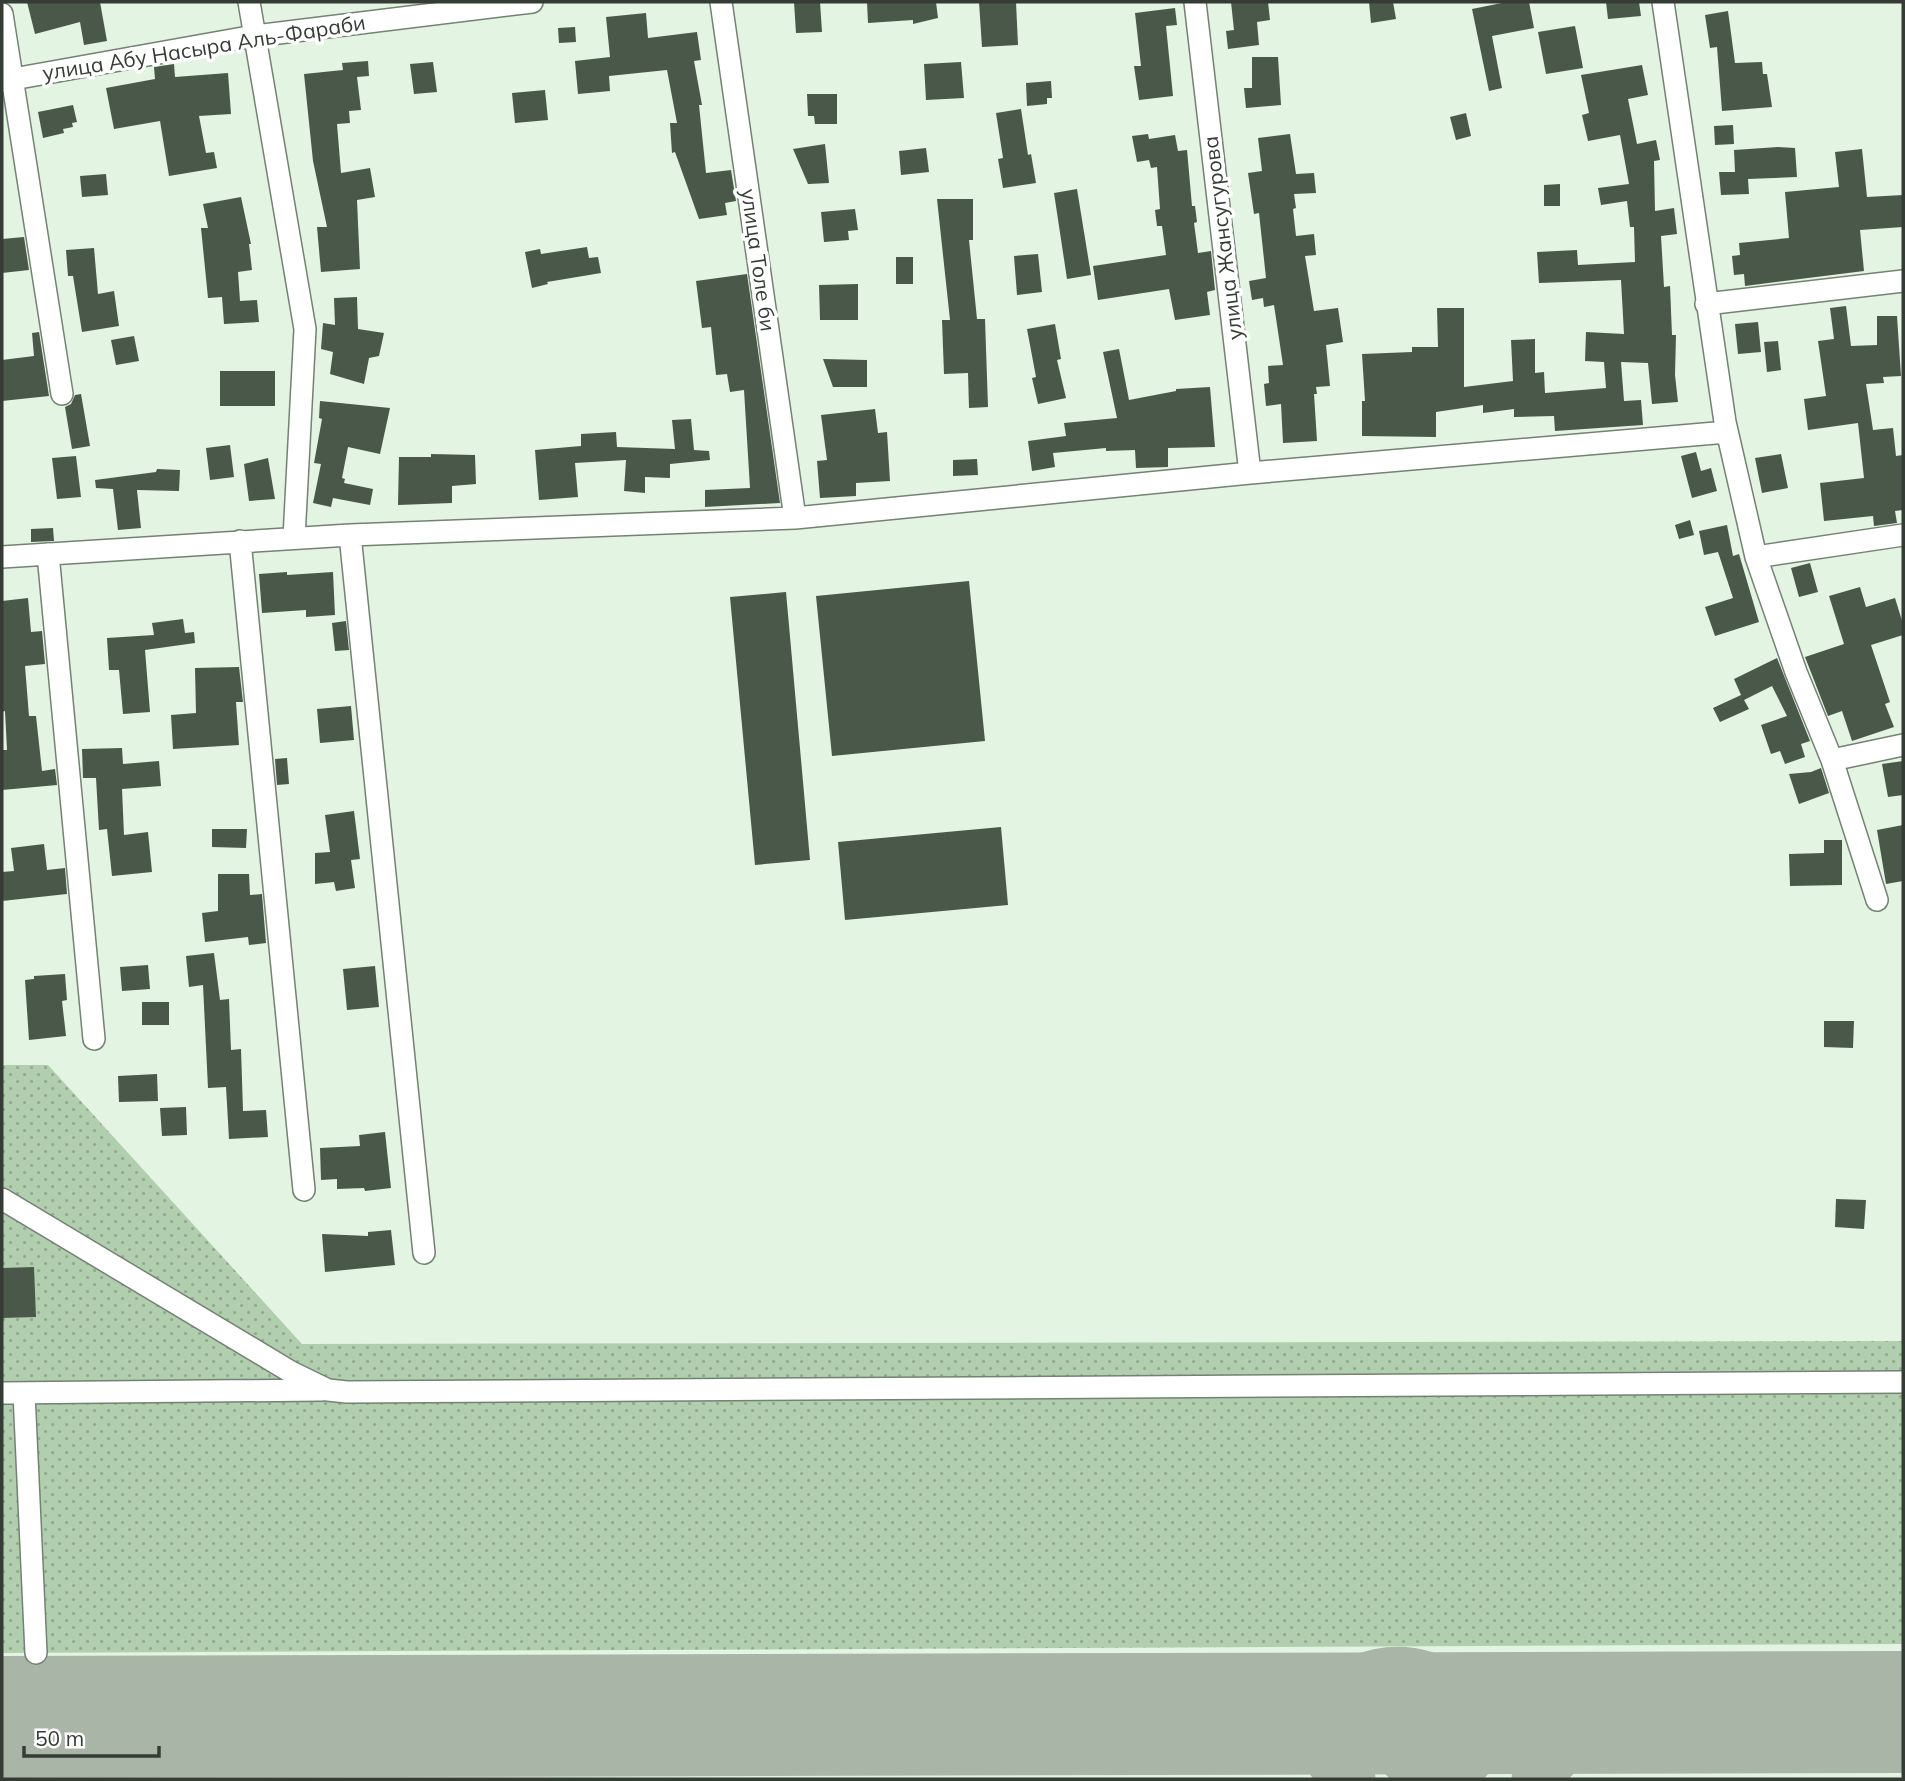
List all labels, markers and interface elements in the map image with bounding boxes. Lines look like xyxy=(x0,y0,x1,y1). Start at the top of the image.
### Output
street label: улица Абу Насыра Аль-Фараби xyxy=(41,9,367,85)
street label: улица Жансугурова xyxy=(1197,135,1247,342)
street label: улица Толе би xyxy=(736,187,782,333)
scale bar xyxy=(24,1714,159,1758)
text: 50 m xyxy=(35,1725,84,1751)

